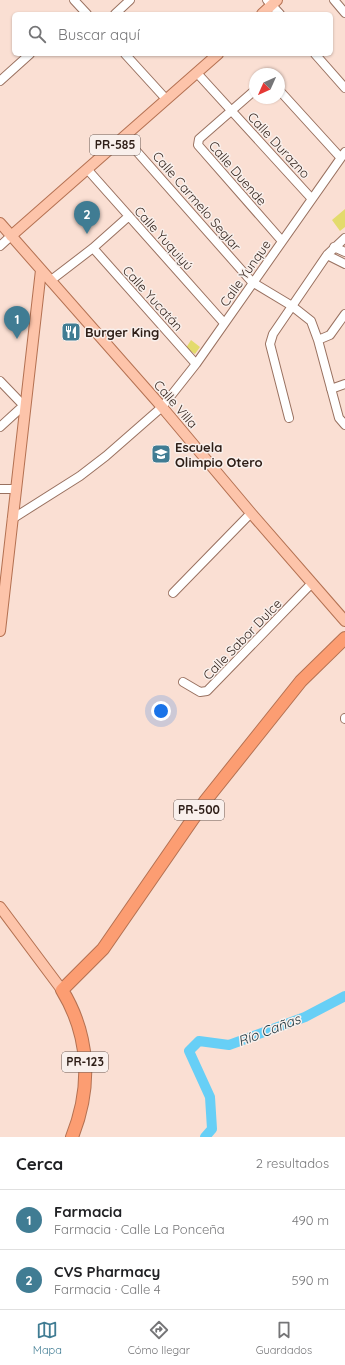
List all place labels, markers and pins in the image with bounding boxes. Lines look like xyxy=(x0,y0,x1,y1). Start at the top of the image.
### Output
pin: 2 xyxy=(74,201,100,234)
pin: 1 xyxy=(4,306,30,339)
restaurant icon: Burger King xyxy=(60,321,82,343)
place label: Burger King xyxy=(85,324,159,340)
place label: Escuela Olimpio Otero xyxy=(175,439,263,470)
school or university icon: Escuela Olimpio Otero xyxy=(150,443,172,465)

